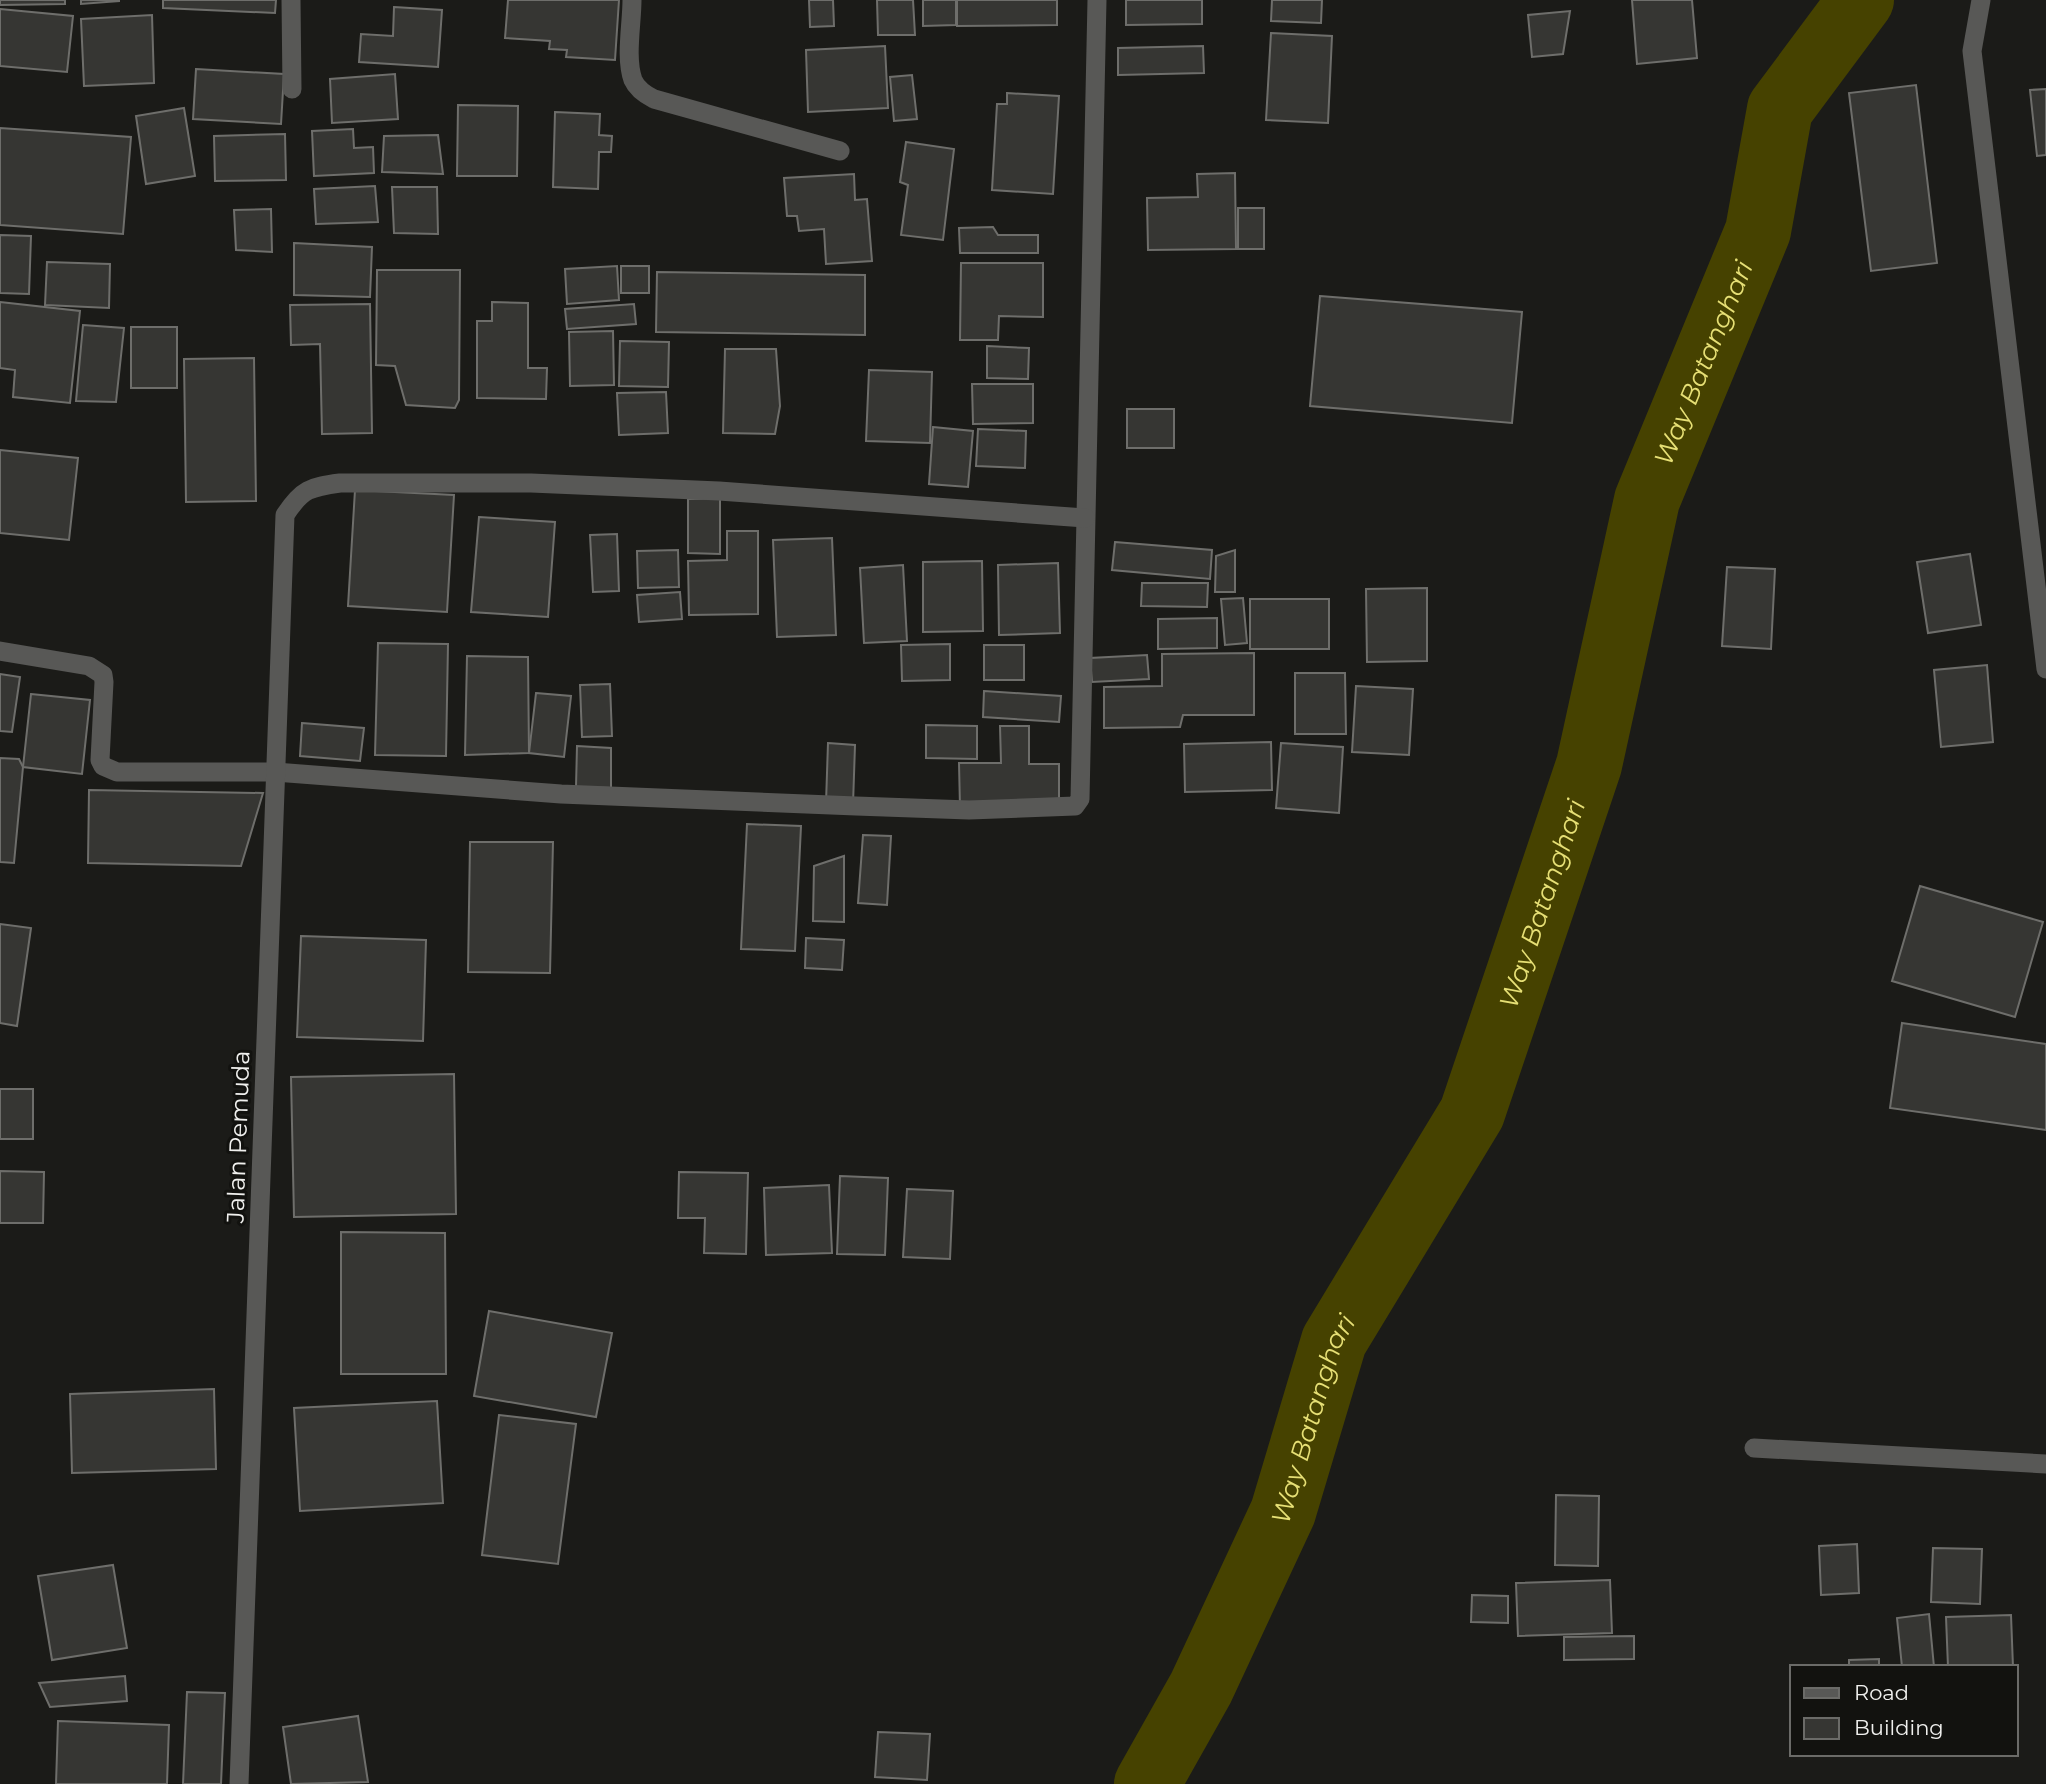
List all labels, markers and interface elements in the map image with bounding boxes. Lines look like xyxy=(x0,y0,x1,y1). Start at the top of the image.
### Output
water label: Way Batanghari xyxy=(1647,255,1760,470)
water label: Way Batanghari xyxy=(1492,794,1593,1012)
street label: Jalan Pemuda xyxy=(220,1050,256,1225)
water label: Way Batanghari xyxy=(1264,1308,1363,1528)
legend xyxy=(1790,1665,2018,1756)
text: Road xyxy=(1854,1680,1909,1705)
text: Building xyxy=(1854,1715,1944,1740)

